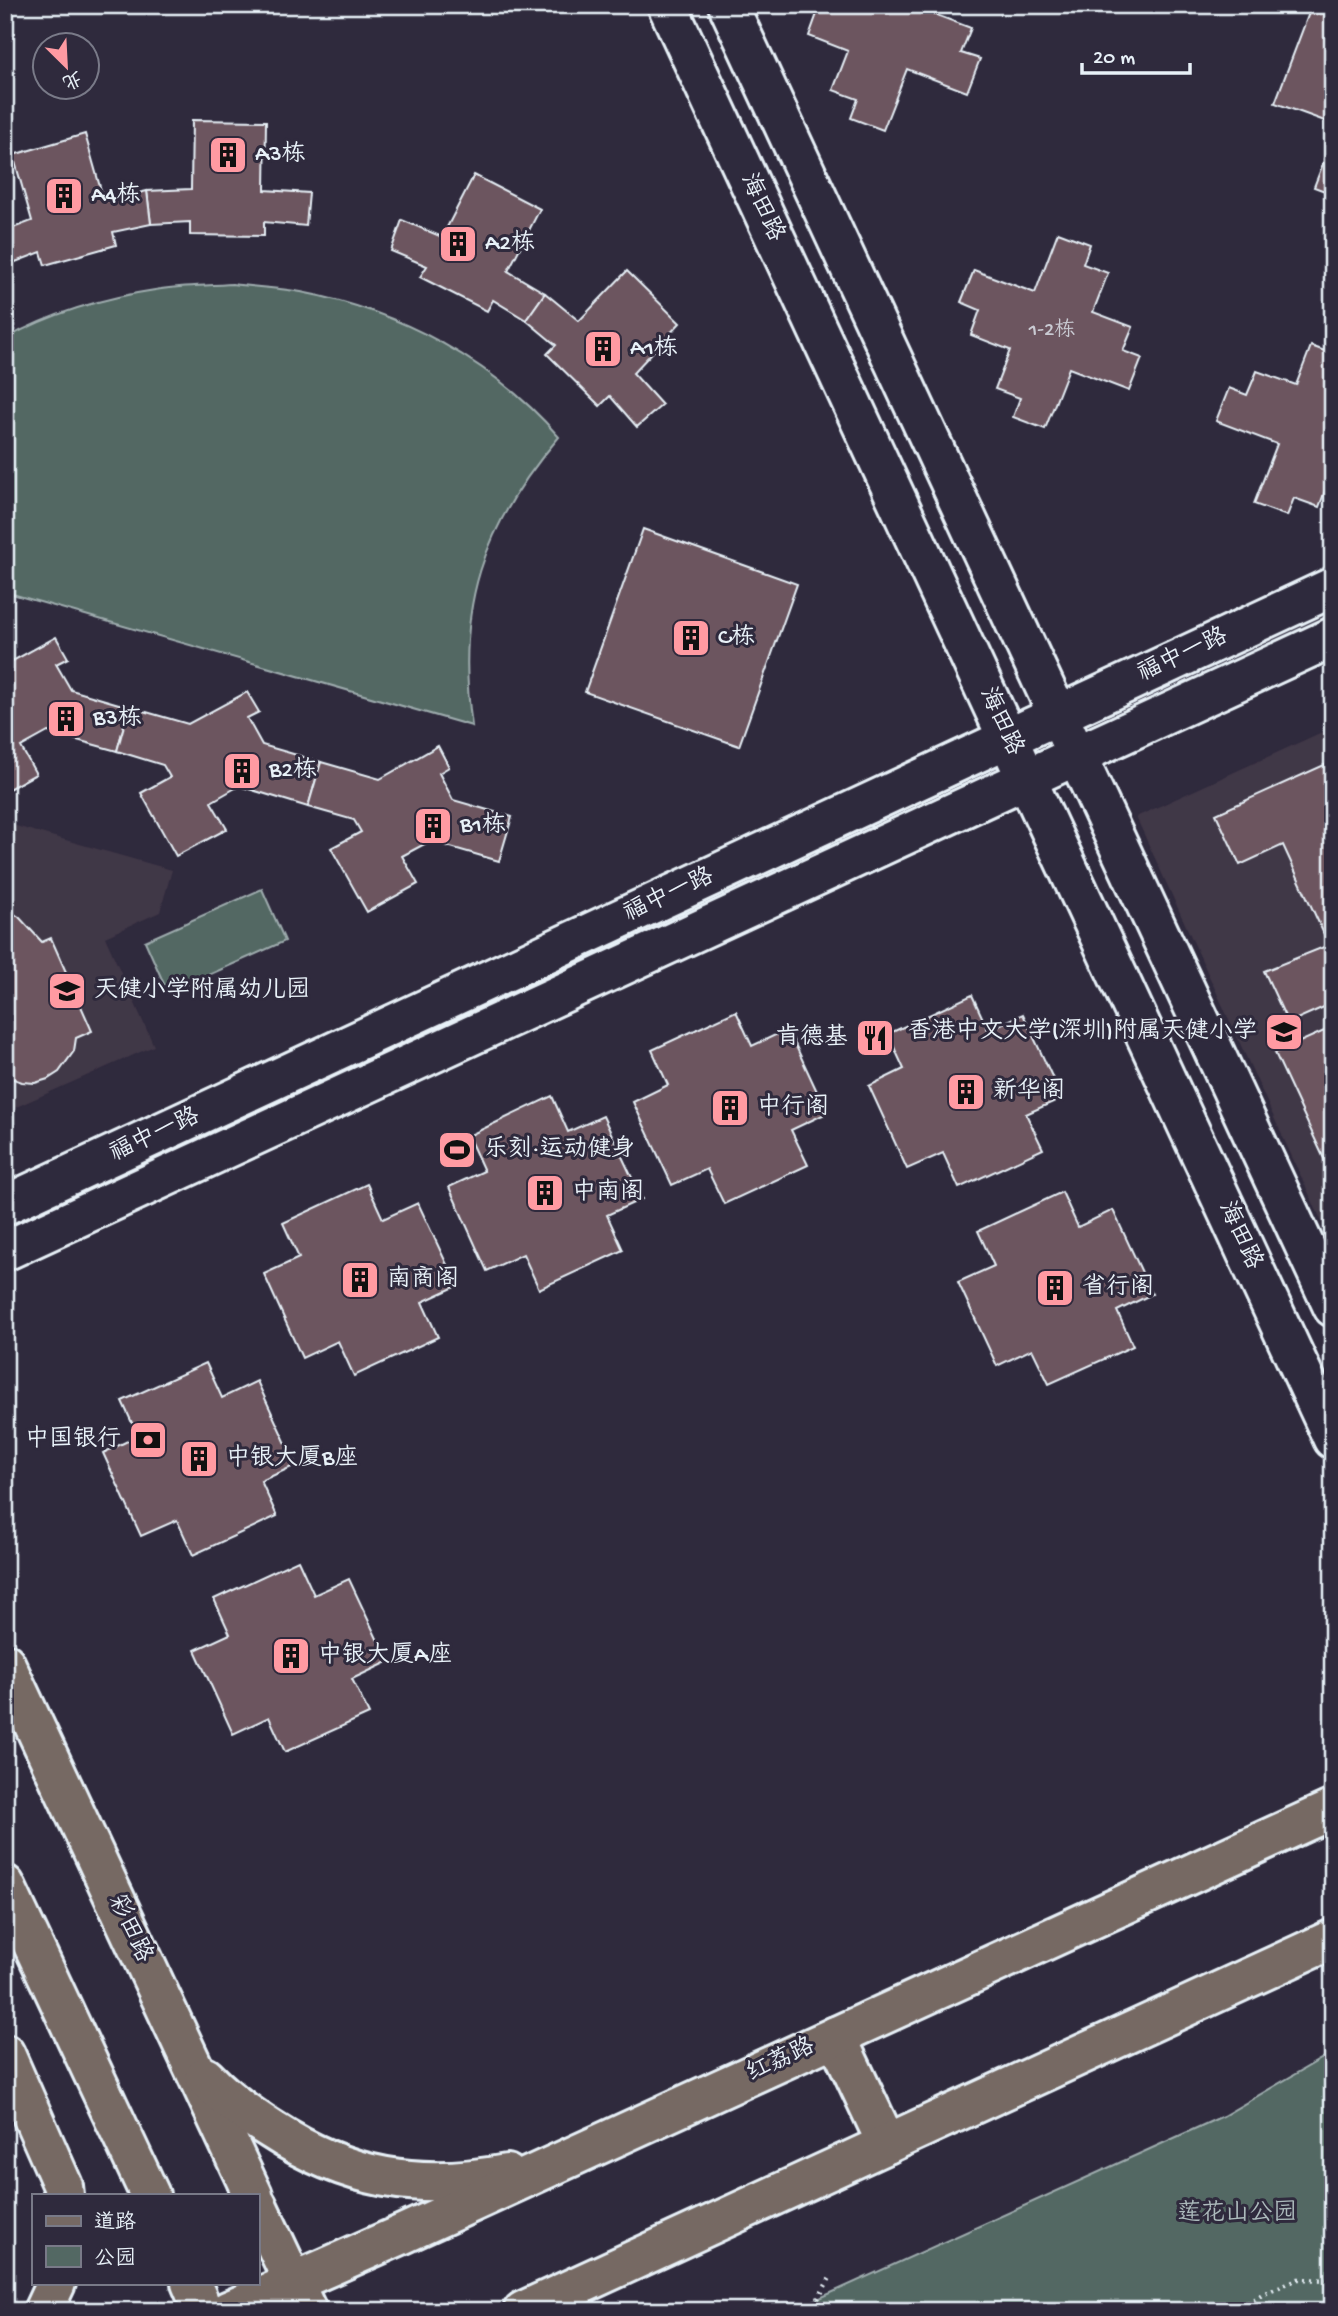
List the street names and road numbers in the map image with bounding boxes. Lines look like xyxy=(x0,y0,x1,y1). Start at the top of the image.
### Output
street label: 海田路 xyxy=(733,168,791,247)
street label: 福中一路 xyxy=(1133,621,1233,689)
street label: 海田路 xyxy=(972,682,1030,761)
street label: 福中一路 xyxy=(619,861,719,929)
street label: 福中一路 xyxy=(105,1101,205,1169)
street label: 海田路 xyxy=(1211,1196,1269,1275)
street label: 彩田路 xyxy=(101,1889,159,1968)
street label: 红荔路 xyxy=(741,2031,820,2089)

